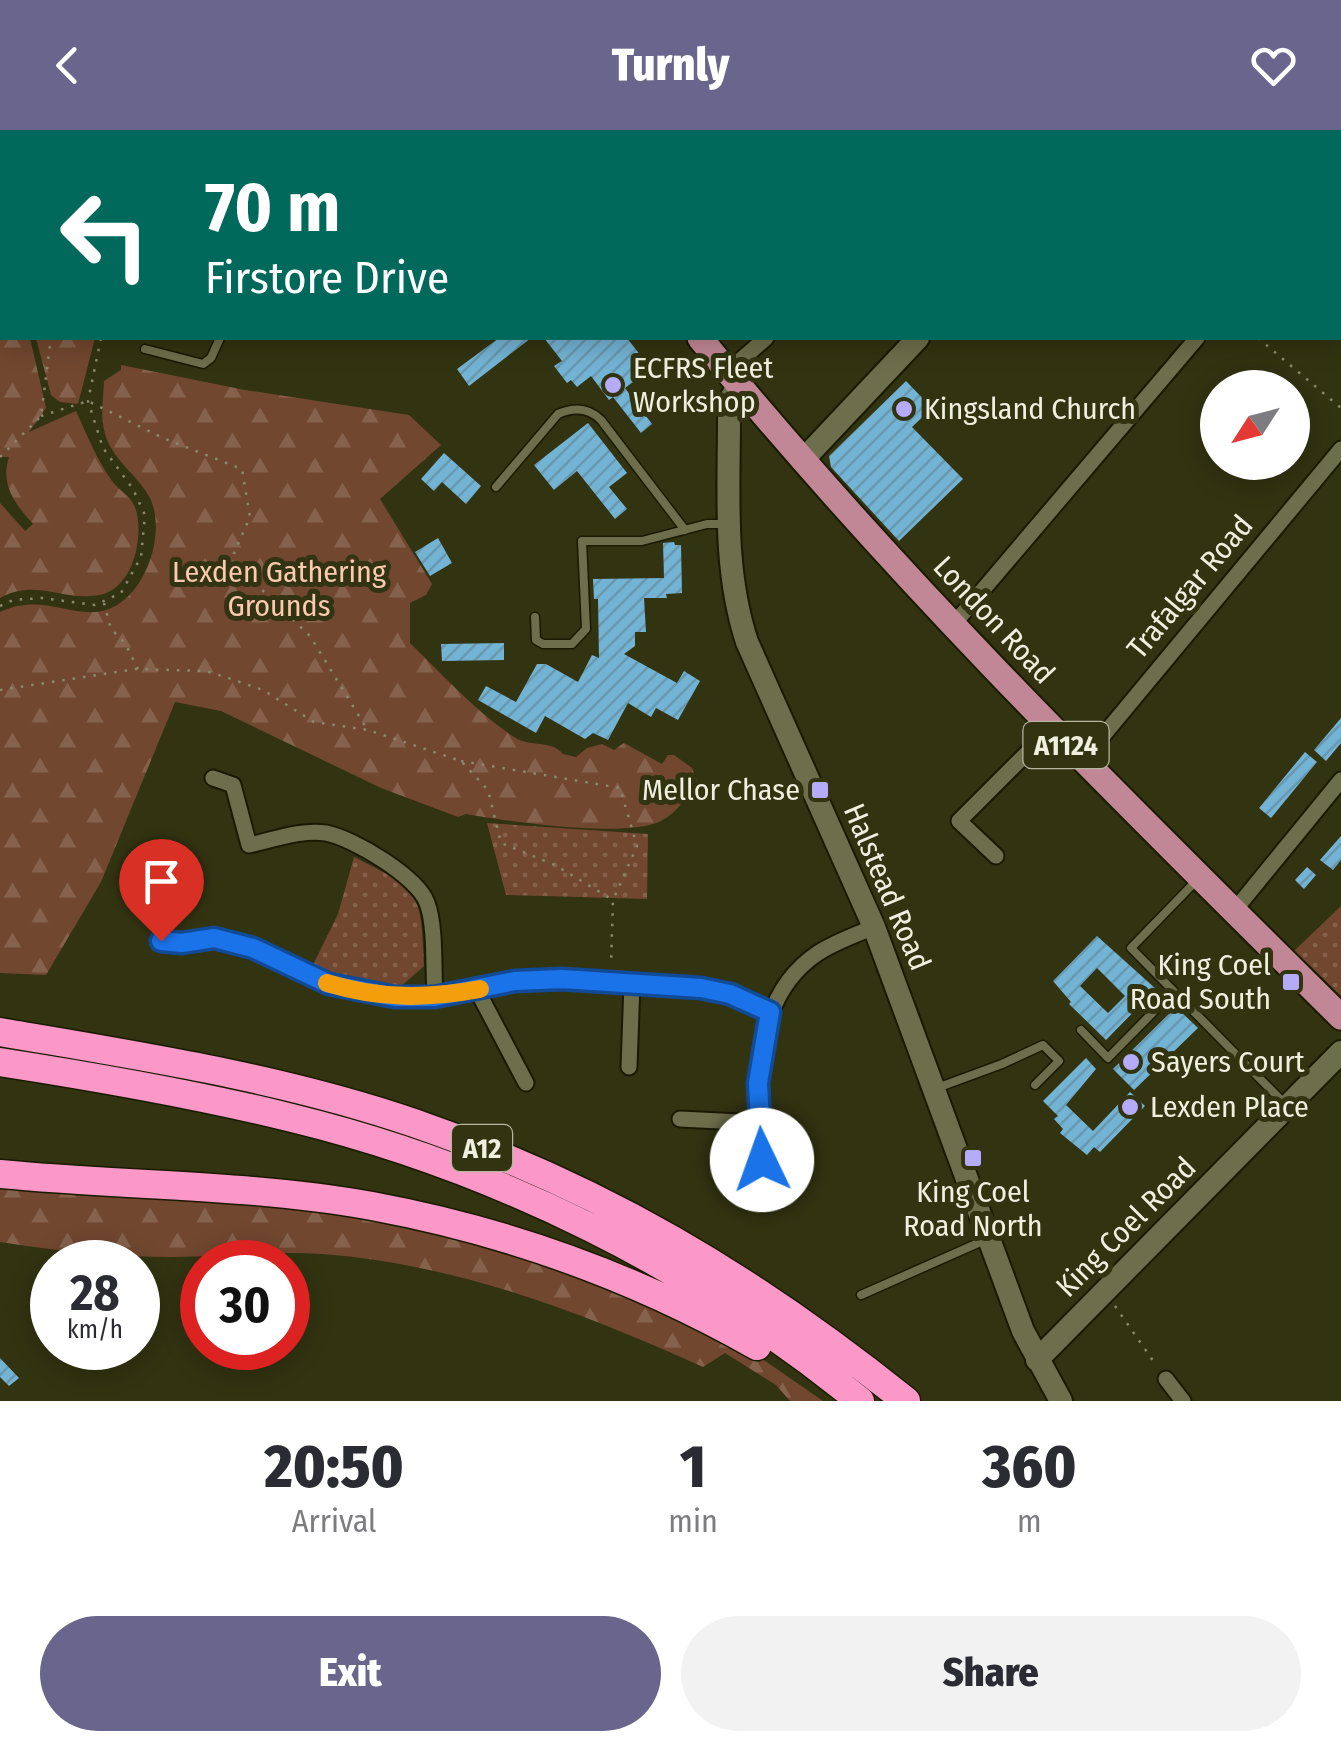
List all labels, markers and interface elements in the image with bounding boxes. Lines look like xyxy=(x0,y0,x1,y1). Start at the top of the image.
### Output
icon: back xyxy=(40,38,95,93)
text: Turnly xyxy=(612,38,729,92)
icon: heart xyxy=(1246,38,1301,93)
text: 70 m xyxy=(205,166,340,250)
icon: left xyxy=(40,170,170,300)
text: Firstore Drive xyxy=(205,251,449,305)
place label: ECFRS Fleet Workshop xyxy=(633,350,773,420)
north arrow xyxy=(1200,370,1310,480)
map controls xyxy=(1200,370,1310,480)
marker: ECFRS Fleet Workshop xyxy=(602,374,624,396)
place label: Kingsland Church xyxy=(924,391,1136,427)
marker: Kingsland Church xyxy=(893,398,915,420)
street label: Trafalgar Road xyxy=(1120,508,1260,666)
street label: London Road xyxy=(926,549,1062,691)
park label: Lexden Gathering Grounds xyxy=(172,554,387,624)
road number: A1124 xyxy=(1024,722,1108,768)
place label: Mellor Chase xyxy=(642,772,800,808)
marker: Mellor Chase xyxy=(809,779,831,801)
street label: Halstead Road xyxy=(836,798,938,976)
pin xyxy=(119,839,204,942)
icon: arrive xyxy=(134,854,189,909)
place label: King Coel Road South xyxy=(1130,947,1271,1017)
marker: King Coel Road South xyxy=(1280,971,1302,993)
place label: Sayers Court xyxy=(1151,1044,1305,1080)
marker: Sayers Court xyxy=(1120,1051,1142,1073)
place label: Lexden Place xyxy=(1150,1089,1309,1125)
marker: Lexden Place xyxy=(1119,1096,1141,1118)
position arrow xyxy=(710,1108,814,1212)
road number: A12 xyxy=(452,1125,512,1171)
marker: King Coel Road North xyxy=(962,1147,984,1169)
street label: King Coel Road xyxy=(1049,1150,1203,1304)
place label: King Coel Road North xyxy=(903,1174,1043,1244)
speed limit sign: 30 xyxy=(180,1240,310,1370)
text: 28 xyxy=(70,1263,120,1323)
text: km/h xyxy=(67,1315,123,1345)
text: 20:50 xyxy=(265,1431,404,1503)
text: 1 xyxy=(680,1431,706,1503)
text: 360 xyxy=(982,1431,1076,1503)
text: Arrival xyxy=(292,1502,377,1540)
text: min xyxy=(668,1502,718,1540)
text: m xyxy=(1017,1502,1042,1540)
button: Exit xyxy=(40,1616,661,1731)
button: Share xyxy=(681,1616,1301,1731)

